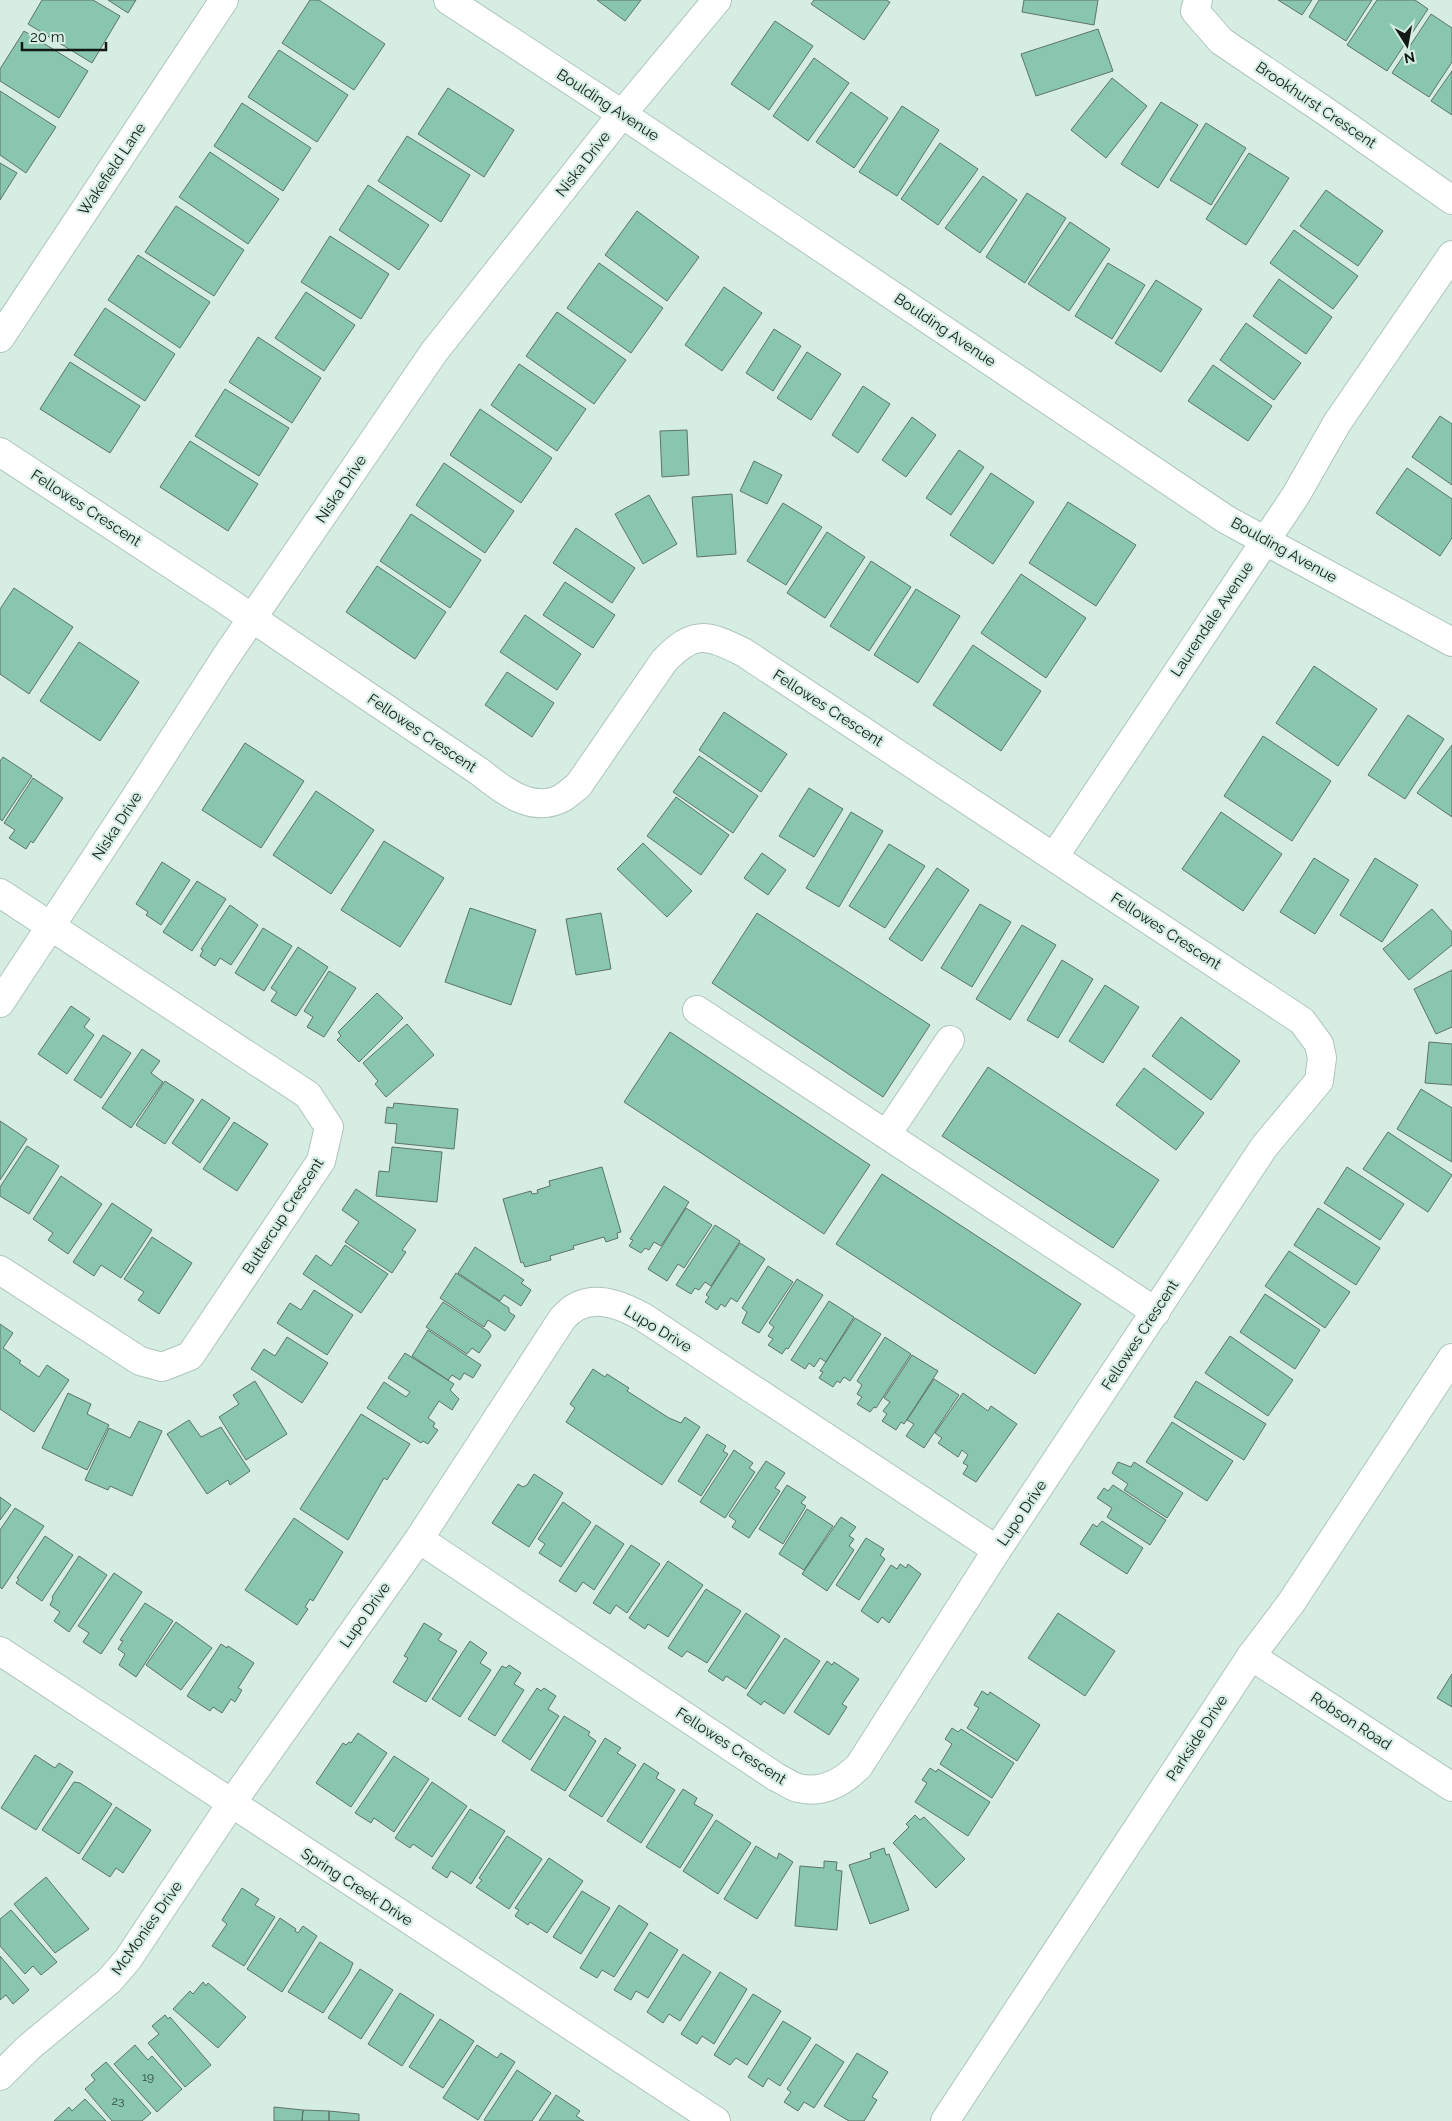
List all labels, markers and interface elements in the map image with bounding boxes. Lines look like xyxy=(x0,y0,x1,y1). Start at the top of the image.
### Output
scale bar xyxy=(22,20,106,52)
north arrow xyxy=(1382,20,1432,70)
text: 20 m xyxy=(30,28,65,46)
text: N xyxy=(1403,49,1416,67)
street label: Brookhurst Crescent xyxy=(1252,58,1380,152)
street label: Boulding Avenue xyxy=(553,65,663,145)
street label: Wakefield Lane xyxy=(75,119,150,219)
street label: Niska Drive xyxy=(552,128,614,200)
street label: Boulding Avenue xyxy=(891,289,999,371)
street label: Niska Drive xyxy=(312,452,370,526)
street label: Fellowes Crescent xyxy=(28,466,144,550)
street label: Boulding Avenue xyxy=(1228,513,1340,587)
street label: Laurendale Avenue xyxy=(1167,558,1257,680)
street label: Fellowes Crescent xyxy=(770,666,886,750)
street label: Fellowes Crescent xyxy=(364,690,480,776)
street label: Niska Drive xyxy=(88,788,146,864)
street label: Fellowes Crescent xyxy=(1108,889,1224,973)
street label: Buttercup Crescent xyxy=(239,1155,327,1277)
street label: Fellowes Crescent xyxy=(1098,1277,1182,1393)
street label: Lupo Drive xyxy=(621,1302,695,1356)
street label: Lupo Drive xyxy=(993,1477,1051,1549)
street label: Lupo Drive xyxy=(336,1579,394,1651)
street label: Robson Road xyxy=(1307,1688,1395,1754)
street label: Parkside Drive xyxy=(1163,1691,1232,1784)
street label: Fellowes Crescent xyxy=(673,1704,789,1788)
street label: Spring Creek Drive xyxy=(298,1844,416,1930)
street label: McMonies Drive xyxy=(108,1877,186,1979)
house number: 19 xyxy=(142,2070,154,2084)
house number: 23 xyxy=(112,2094,124,2108)

